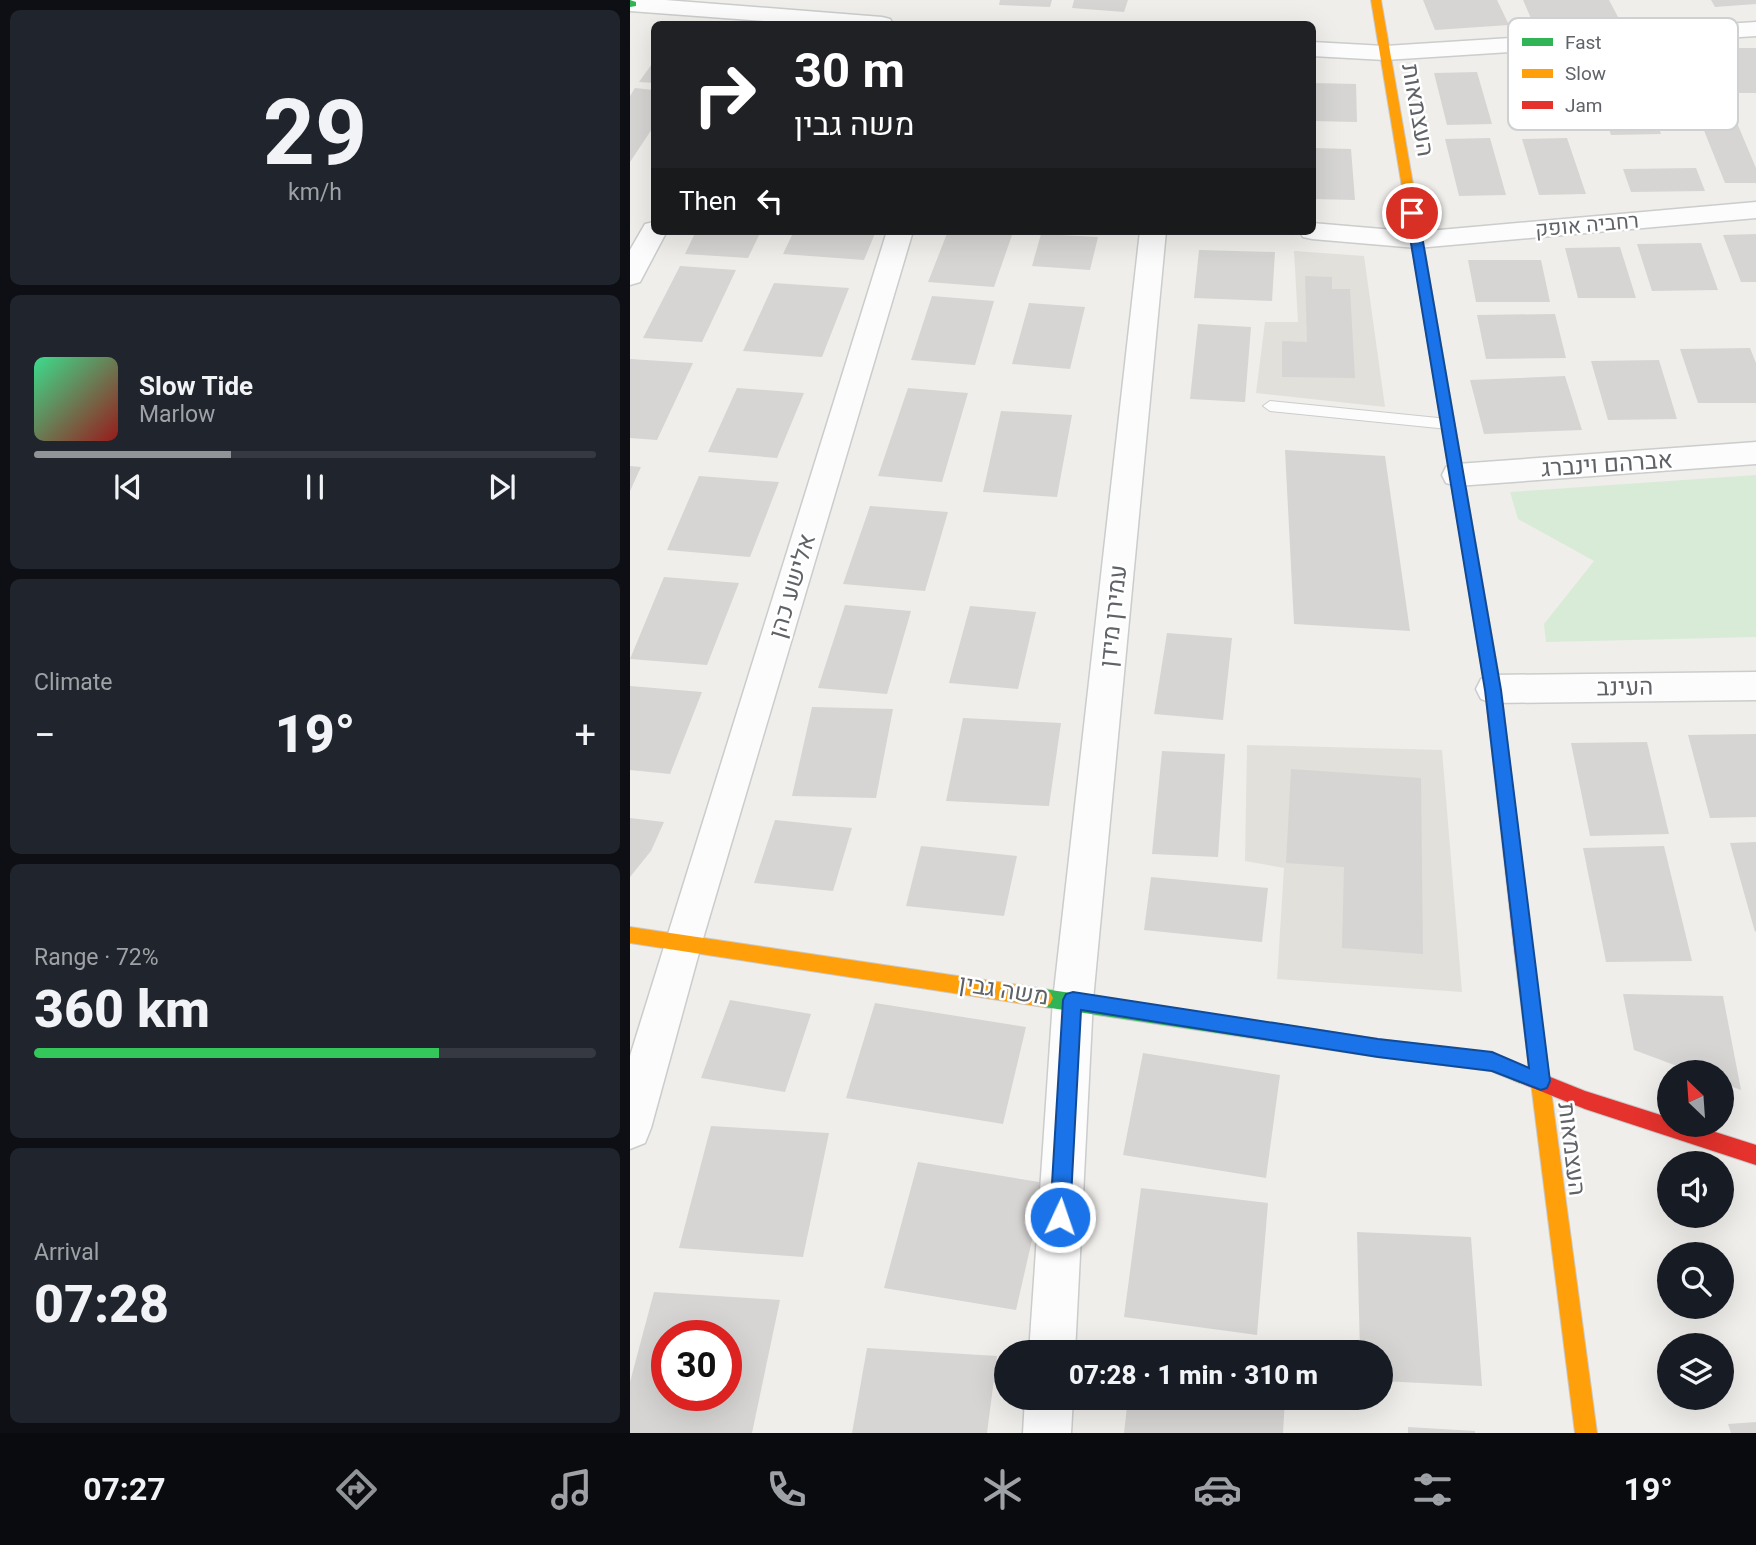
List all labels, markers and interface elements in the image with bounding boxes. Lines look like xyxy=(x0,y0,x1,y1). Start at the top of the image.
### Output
legend xyxy=(1508,18,1738,130)
text: Fast xyxy=(1565,31,1602,54)
text: 30 m xyxy=(794,42,905,99)
icon: right xyxy=(679,49,770,140)
street label: העצמאות xyxy=(1396,61,1440,159)
text: Slow xyxy=(1565,62,1606,85)
text: 29 xyxy=(263,80,367,186)
text: Jam xyxy=(1565,94,1602,117)
text: משה גבין xyxy=(794,105,915,143)
text: km/h xyxy=(288,179,342,206)
icon: left xyxy=(751,182,789,220)
pin xyxy=(1382,183,1442,243)
text: Then xyxy=(679,186,737,216)
icon: arrive xyxy=(1393,194,1431,232)
street label: רחביה אופק xyxy=(1534,209,1640,241)
text: Slow Tide xyxy=(139,371,253,401)
text: Marlow xyxy=(139,401,215,428)
street label: אברהם וינברג xyxy=(1540,445,1674,483)
icon: previous xyxy=(109,468,147,506)
icon: pause xyxy=(296,468,334,506)
icon: next xyxy=(483,468,521,506)
street label: אלישע כהן xyxy=(763,530,821,642)
street label: עמירן מידן xyxy=(1094,563,1132,669)
text: Climate xyxy=(34,669,113,696)
street label: העינב xyxy=(1596,673,1654,701)
text: 19° xyxy=(275,704,355,765)
text: − xyxy=(34,713,56,757)
text: + xyxy=(574,713,596,757)
text: Range · 72% xyxy=(34,944,159,971)
street label: משה גבין xyxy=(957,969,1051,1011)
text: 360 km xyxy=(34,979,210,1040)
north arrow xyxy=(1657,1060,1734,1138)
map controls xyxy=(1657,1060,1734,1410)
street label: העצמאות xyxy=(1552,1101,1592,1197)
button: sound xyxy=(1657,1151,1734,1228)
position arrow xyxy=(1023,1180,1097,1254)
text: Arrival xyxy=(34,1239,99,1266)
button: search xyxy=(1657,1242,1734,1319)
text: 07:28 xyxy=(34,1274,169,1335)
speed limit sign: 30 xyxy=(651,1320,742,1411)
button: layers xyxy=(1657,1333,1734,1410)
text: 07:28 · 1 min · 310 m xyxy=(1069,1360,1318,1390)
icon: directions xyxy=(332,1465,381,1514)
icon: music xyxy=(547,1465,596,1514)
icon: phone xyxy=(762,1465,811,1514)
icon: climate xyxy=(978,1465,1027,1514)
icon: car xyxy=(1193,1465,1242,1514)
icon: filters xyxy=(1408,1465,1457,1514)
text: 07:27 xyxy=(83,1470,166,1508)
text: 19° xyxy=(1624,1470,1673,1508)

